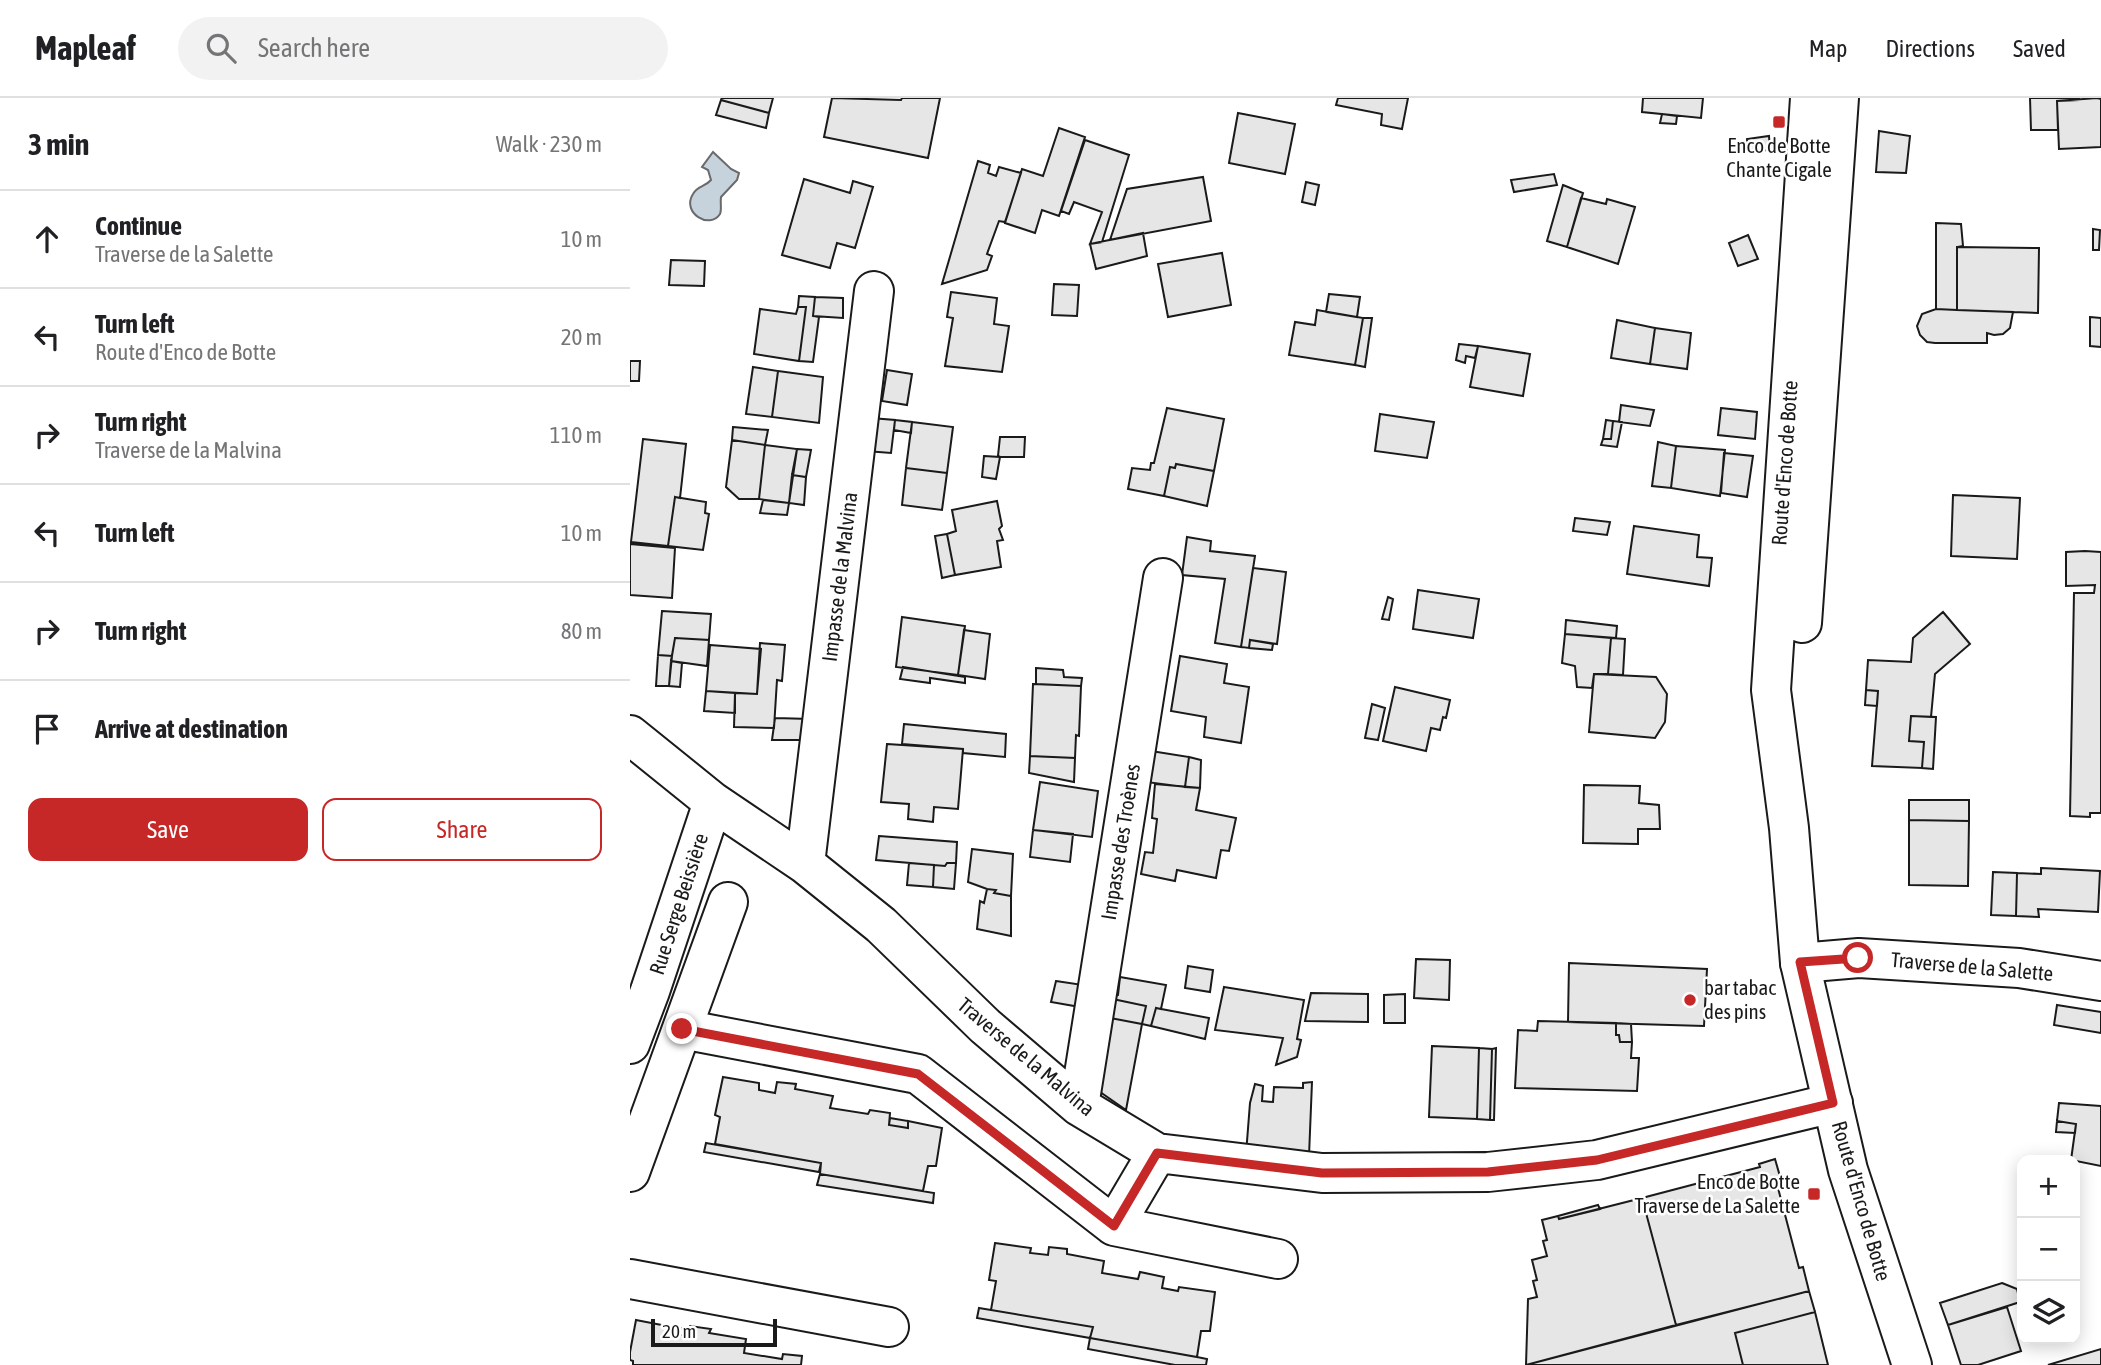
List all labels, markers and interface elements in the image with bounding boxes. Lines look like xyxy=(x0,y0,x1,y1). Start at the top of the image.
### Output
search box xyxy=(178,17,668,80)
text: Mapleaf xyxy=(35,29,136,67)
icon: search xyxy=(202,29,240,67)
text: Search here xyxy=(258,33,370,63)
text: Map xyxy=(1809,35,1847,62)
text: Directions xyxy=(1885,35,1975,62)
text: Saved xyxy=(2013,35,2066,62)
marker: Enco de Botte Chante Cigale xyxy=(1771,114,1787,130)
text: 3 min xyxy=(28,127,89,161)
text: Walk · 230 m xyxy=(496,131,602,157)
place label: Enco de Botte Chante Cigale xyxy=(1726,133,1832,181)
text: Continue xyxy=(95,211,182,241)
icon: ahead xyxy=(28,220,66,258)
text: 10 m xyxy=(561,226,602,252)
text: Traverse de la Salette xyxy=(95,241,273,267)
text: Turn left xyxy=(95,309,175,339)
icon: left xyxy=(28,318,66,356)
text: 20 m xyxy=(561,324,602,350)
text: Route d'Enco de Botte xyxy=(95,339,276,365)
street label: Route d'Enco de Botte xyxy=(1766,380,1802,546)
text: Turn right xyxy=(95,407,186,437)
icon: right xyxy=(28,416,66,454)
text: 110 m xyxy=(550,422,602,448)
text: Traverse de la Malvina xyxy=(95,437,282,463)
street label: Impasse de la Malvina xyxy=(817,491,861,663)
icon: left xyxy=(28,514,66,552)
text: Turn left xyxy=(95,518,175,548)
text: 10 m xyxy=(561,520,602,546)
icon: right xyxy=(28,612,66,650)
text: Turn right xyxy=(95,616,186,646)
text: 80 m xyxy=(561,618,602,644)
icon: arrive xyxy=(28,710,66,748)
text: Arrive at destination xyxy=(95,714,288,744)
street label: Impasse des Troènes xyxy=(1096,762,1144,922)
button: Save xyxy=(28,798,308,861)
button: Share xyxy=(322,798,602,861)
street label: Rue Serge Beissière xyxy=(644,830,712,977)
route start xyxy=(1842,942,1873,973)
street label: Traverse de la Salette xyxy=(1890,947,2054,985)
place label: bar tabac des pins xyxy=(1704,975,1776,1023)
street label: Traverse de la Malvina xyxy=(954,992,1100,1120)
marker: bar tabac des pins xyxy=(1682,992,1698,1008)
route end xyxy=(666,1013,697,1044)
street label: Route d'Enco de Botte xyxy=(1828,1118,1896,1284)
map controls xyxy=(2017,1155,2080,1344)
button: + xyxy=(2017,1155,2080,1218)
place label: Enco de Botte Traverse de La Salette xyxy=(1634,1169,1800,1217)
marker: Enco de Botte Traverse de La Salette xyxy=(1806,1186,1822,1202)
button: − xyxy=(2017,1218,2080,1281)
button: layers xyxy=(2017,1281,2080,1344)
scale bar xyxy=(651,1316,777,1348)
text: 20 m xyxy=(662,1320,696,1342)

